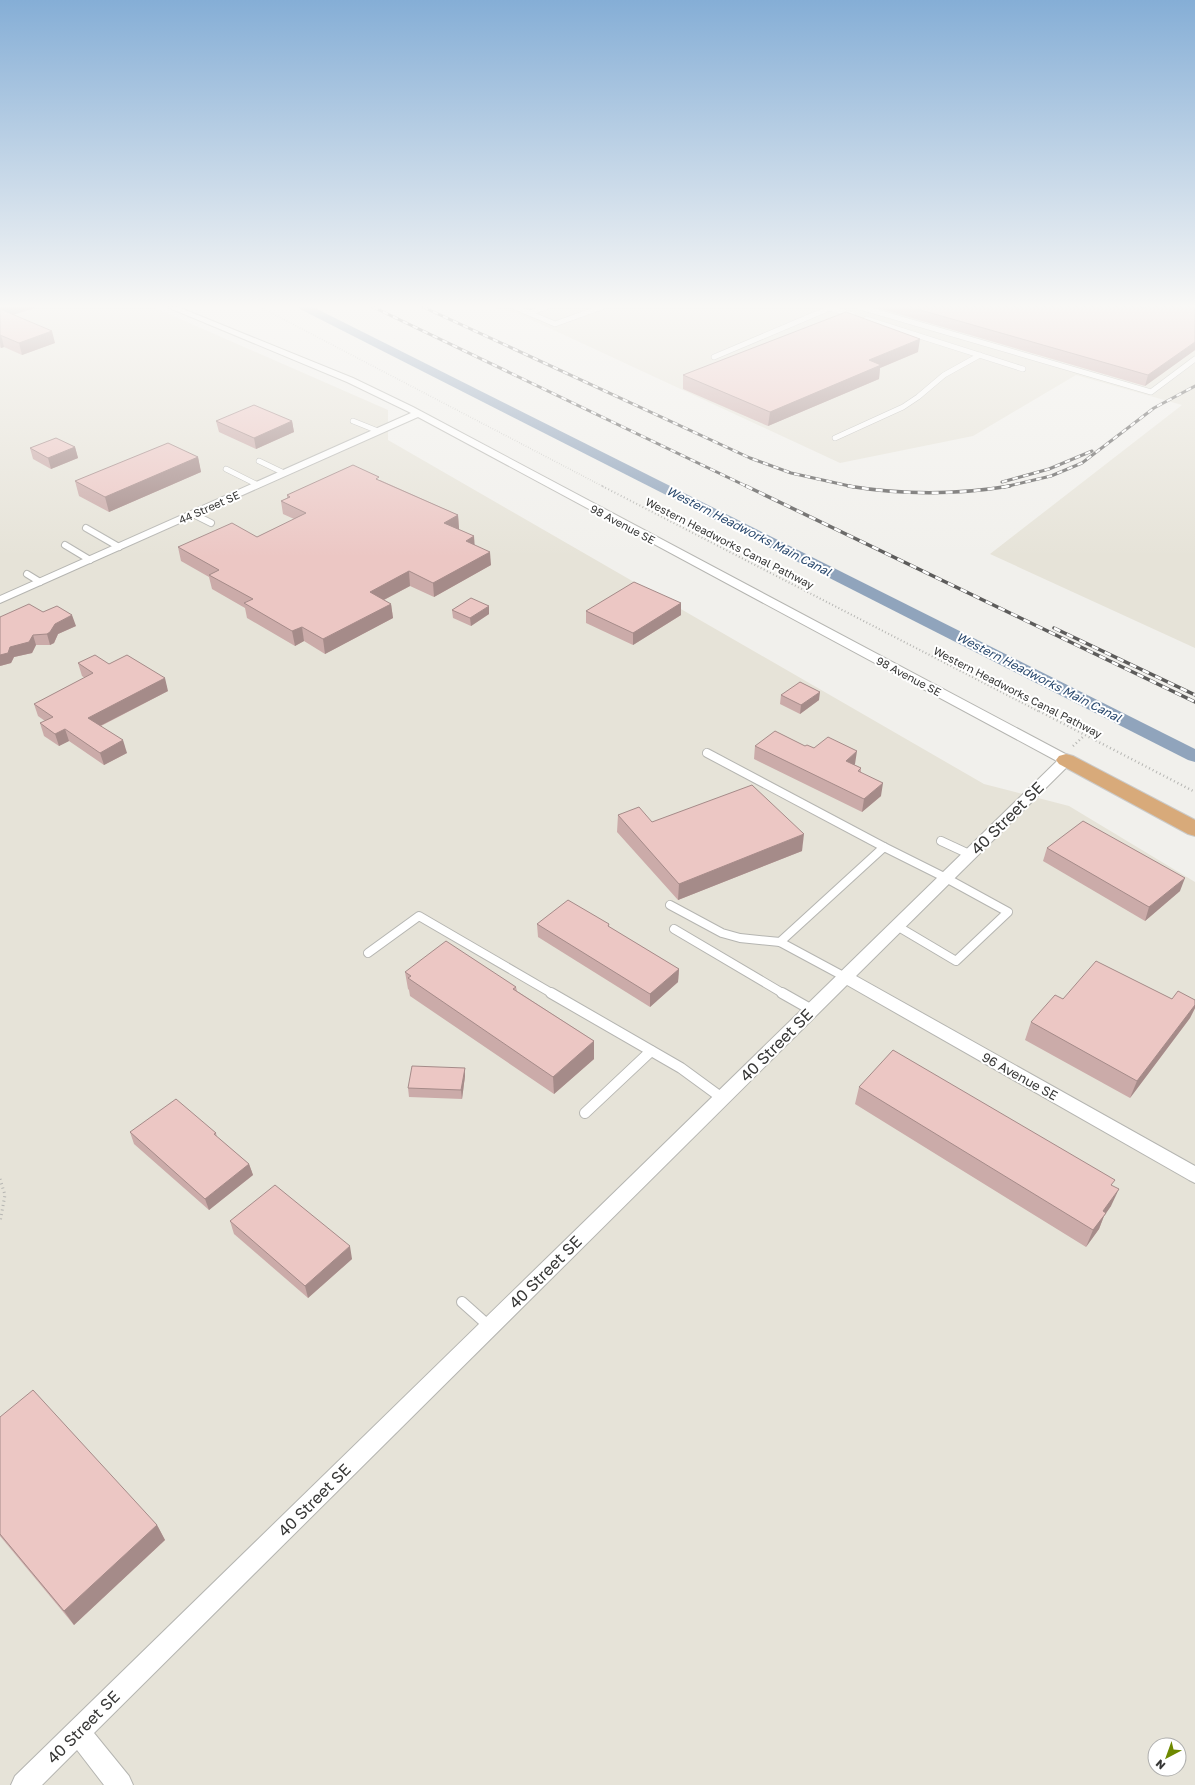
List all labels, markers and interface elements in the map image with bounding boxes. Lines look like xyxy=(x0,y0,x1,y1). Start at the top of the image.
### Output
water label: Western Headworks Main Canal xyxy=(664,483,835,580)
street label: 44 Street SE xyxy=(177,488,242,526)
street label: Western Headworks Canal Pathway xyxy=(644,495,816,591)
street label: 98 Avenue SE xyxy=(588,501,658,547)
water label: Western Headworks Main Canal xyxy=(954,629,1125,726)
street label: Western Headworks Canal Pathway xyxy=(932,644,1104,740)
street label: 98 Avenue SE xyxy=(874,653,944,699)
street label: 40 Street SE xyxy=(966,777,1048,859)
street label: 40 Street SE xyxy=(735,1004,817,1086)
street label: 96 Avenue SE xyxy=(979,1049,1061,1103)
street label: 40 Street SE xyxy=(504,1231,586,1313)
street label: 40 Street SE xyxy=(273,1459,355,1541)
street label: 40 Street SE xyxy=(42,1686,124,1768)
north arrow xyxy=(1147,1737,1187,1777)
text: N xyxy=(1153,1757,1168,1773)

